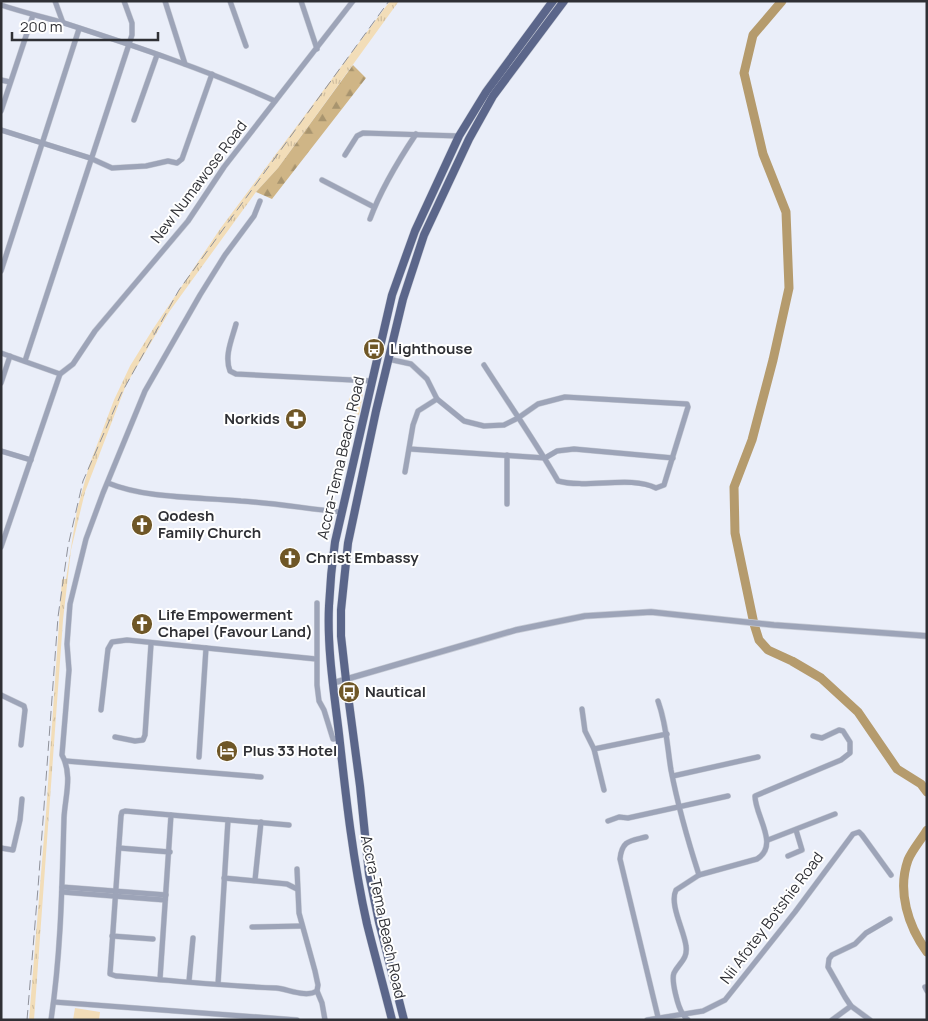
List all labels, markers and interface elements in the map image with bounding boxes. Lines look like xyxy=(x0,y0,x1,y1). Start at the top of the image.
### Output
scale bar xyxy=(12,10,159,42)
text: 200 m xyxy=(20,16,63,37)
street label: New Numawose Road xyxy=(146,116,252,247)
bus stop icon: Lighthouse xyxy=(362,337,386,361)
place label: Lighthouse xyxy=(390,338,473,359)
street label: Accra-Tema Beach Road xyxy=(312,374,369,541)
pharmacy icon: Norkids xyxy=(284,407,308,431)
place label: Norkids xyxy=(224,408,280,429)
place label: Qodesh Family Church xyxy=(158,505,261,543)
church icon: Qodesh Family Church xyxy=(130,513,154,537)
church icon: Christ Embassy xyxy=(278,546,302,570)
place label: Christ Embassy xyxy=(306,547,419,568)
place label: Life Empowerment Chapel (Favour Land) xyxy=(158,604,313,642)
church icon: Life Empowerment Chapel (Favour Land) xyxy=(130,612,154,636)
bus stop icon: Nautical xyxy=(337,680,361,704)
place label: Nautical xyxy=(365,681,426,702)
hotel icon: Plus 33 Hotel xyxy=(215,739,239,763)
place label: Plus 33 Hotel xyxy=(243,740,337,761)
street label: Accra-Tema Beach Road xyxy=(356,833,411,1001)
street label: Nii Afotey Botshie Road xyxy=(715,847,828,988)

